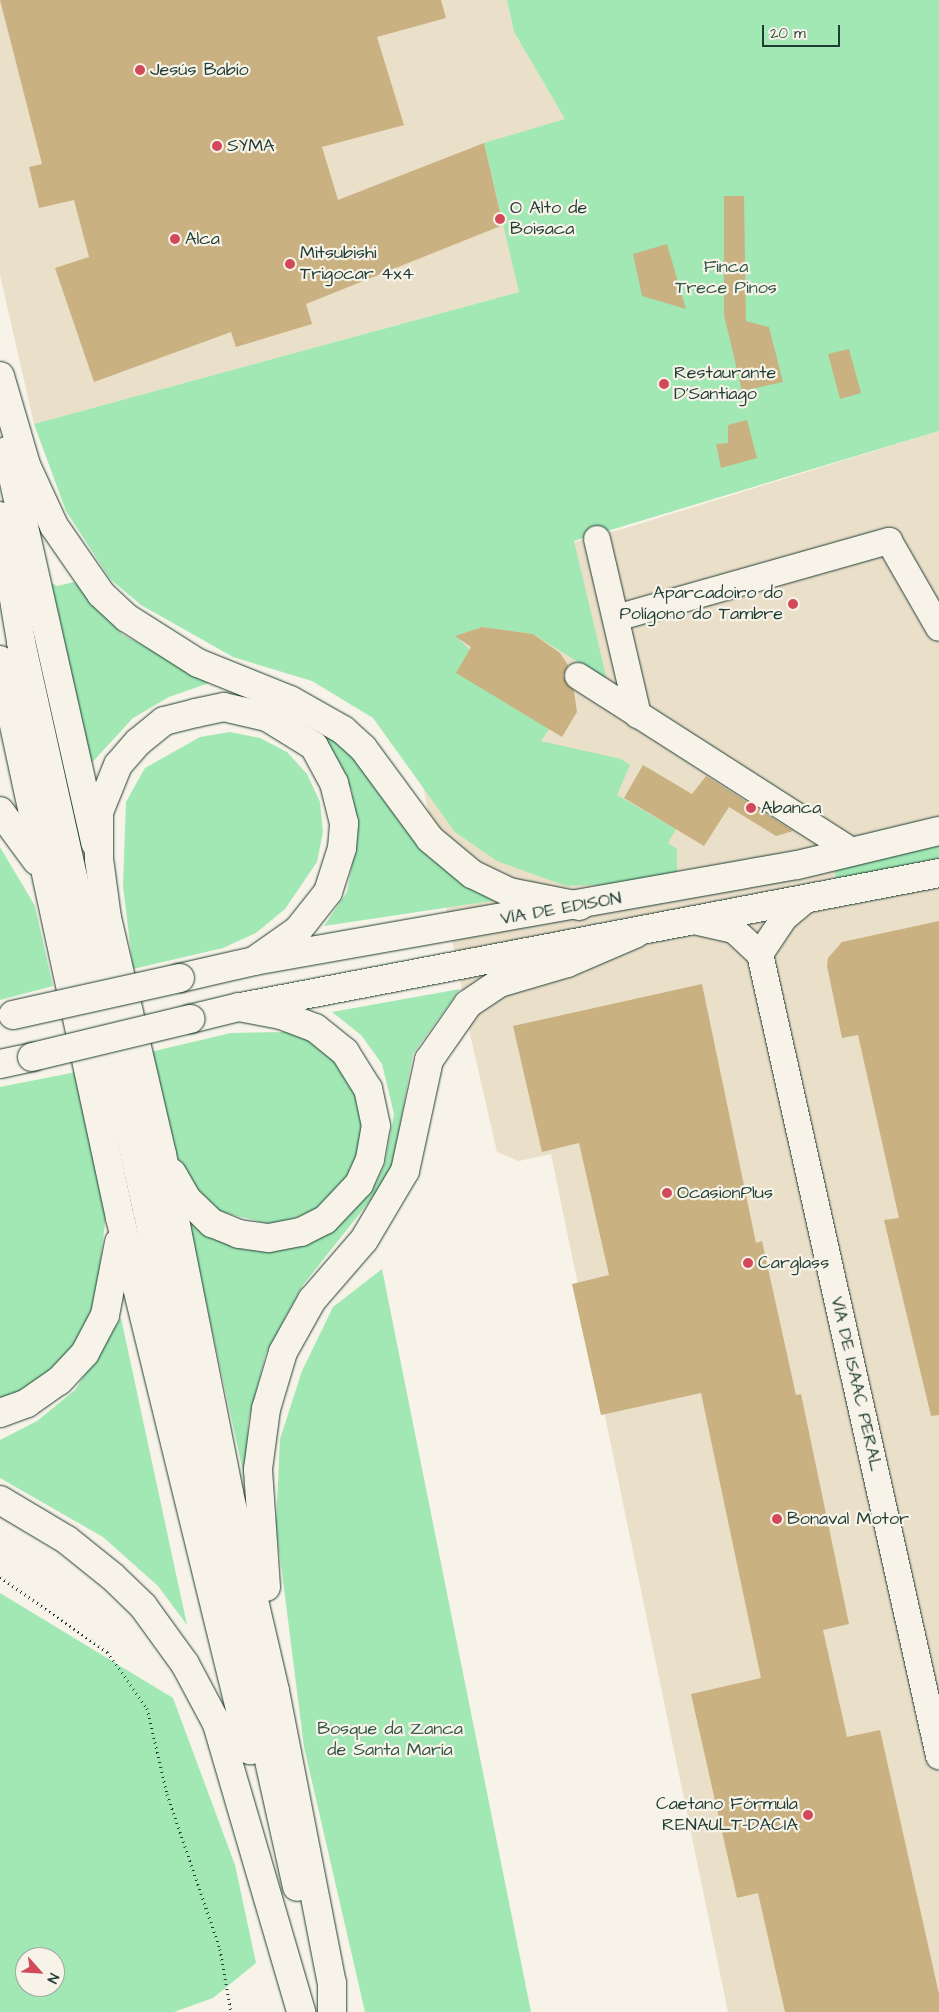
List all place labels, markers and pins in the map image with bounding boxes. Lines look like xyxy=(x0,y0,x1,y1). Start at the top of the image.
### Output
place label: Jesús Babío xyxy=(150,59,249,81)
marker: Jesús Babío xyxy=(134,64,146,76)
place label: SYMA xyxy=(227,135,275,157)
marker: SYMA xyxy=(211,140,223,152)
place label: O Alto de Boisaca xyxy=(510,198,587,240)
marker: O Alto de Boisaca xyxy=(494,213,506,225)
place label: Alca xyxy=(185,228,220,250)
marker: Alca xyxy=(169,233,181,245)
place label: Mitsubishi Trigocar 4x4 xyxy=(300,243,414,286)
marker: Mitsubishi Trigocar 4x4 xyxy=(284,258,296,270)
place label: Restaurante D'Santiago xyxy=(674,363,776,406)
marker: Restaurante D'Santiago xyxy=(658,378,670,390)
place label: Aparcadoiro do Polígono do Tambre xyxy=(619,583,783,626)
marker: Aparcadoiro do Polígono do Tambre xyxy=(787,598,799,610)
place label: Abanca xyxy=(761,797,821,819)
marker: Abanca xyxy=(745,802,757,814)
place label: OcasionPlus xyxy=(677,1182,773,1204)
marker: OcasionPlus xyxy=(661,1187,673,1199)
place label: Carglass xyxy=(758,1252,829,1274)
marker: Carglass xyxy=(742,1257,754,1269)
place label: Bonaval Motor xyxy=(787,1508,909,1530)
marker: Bonaval Motor xyxy=(771,1513,783,1525)
place label: Caetano Fórmula RENAULT-DACIA xyxy=(656,1794,798,1836)
marker: Caetano Fórmula RENAULT-DACIA xyxy=(802,1809,814,1821)

